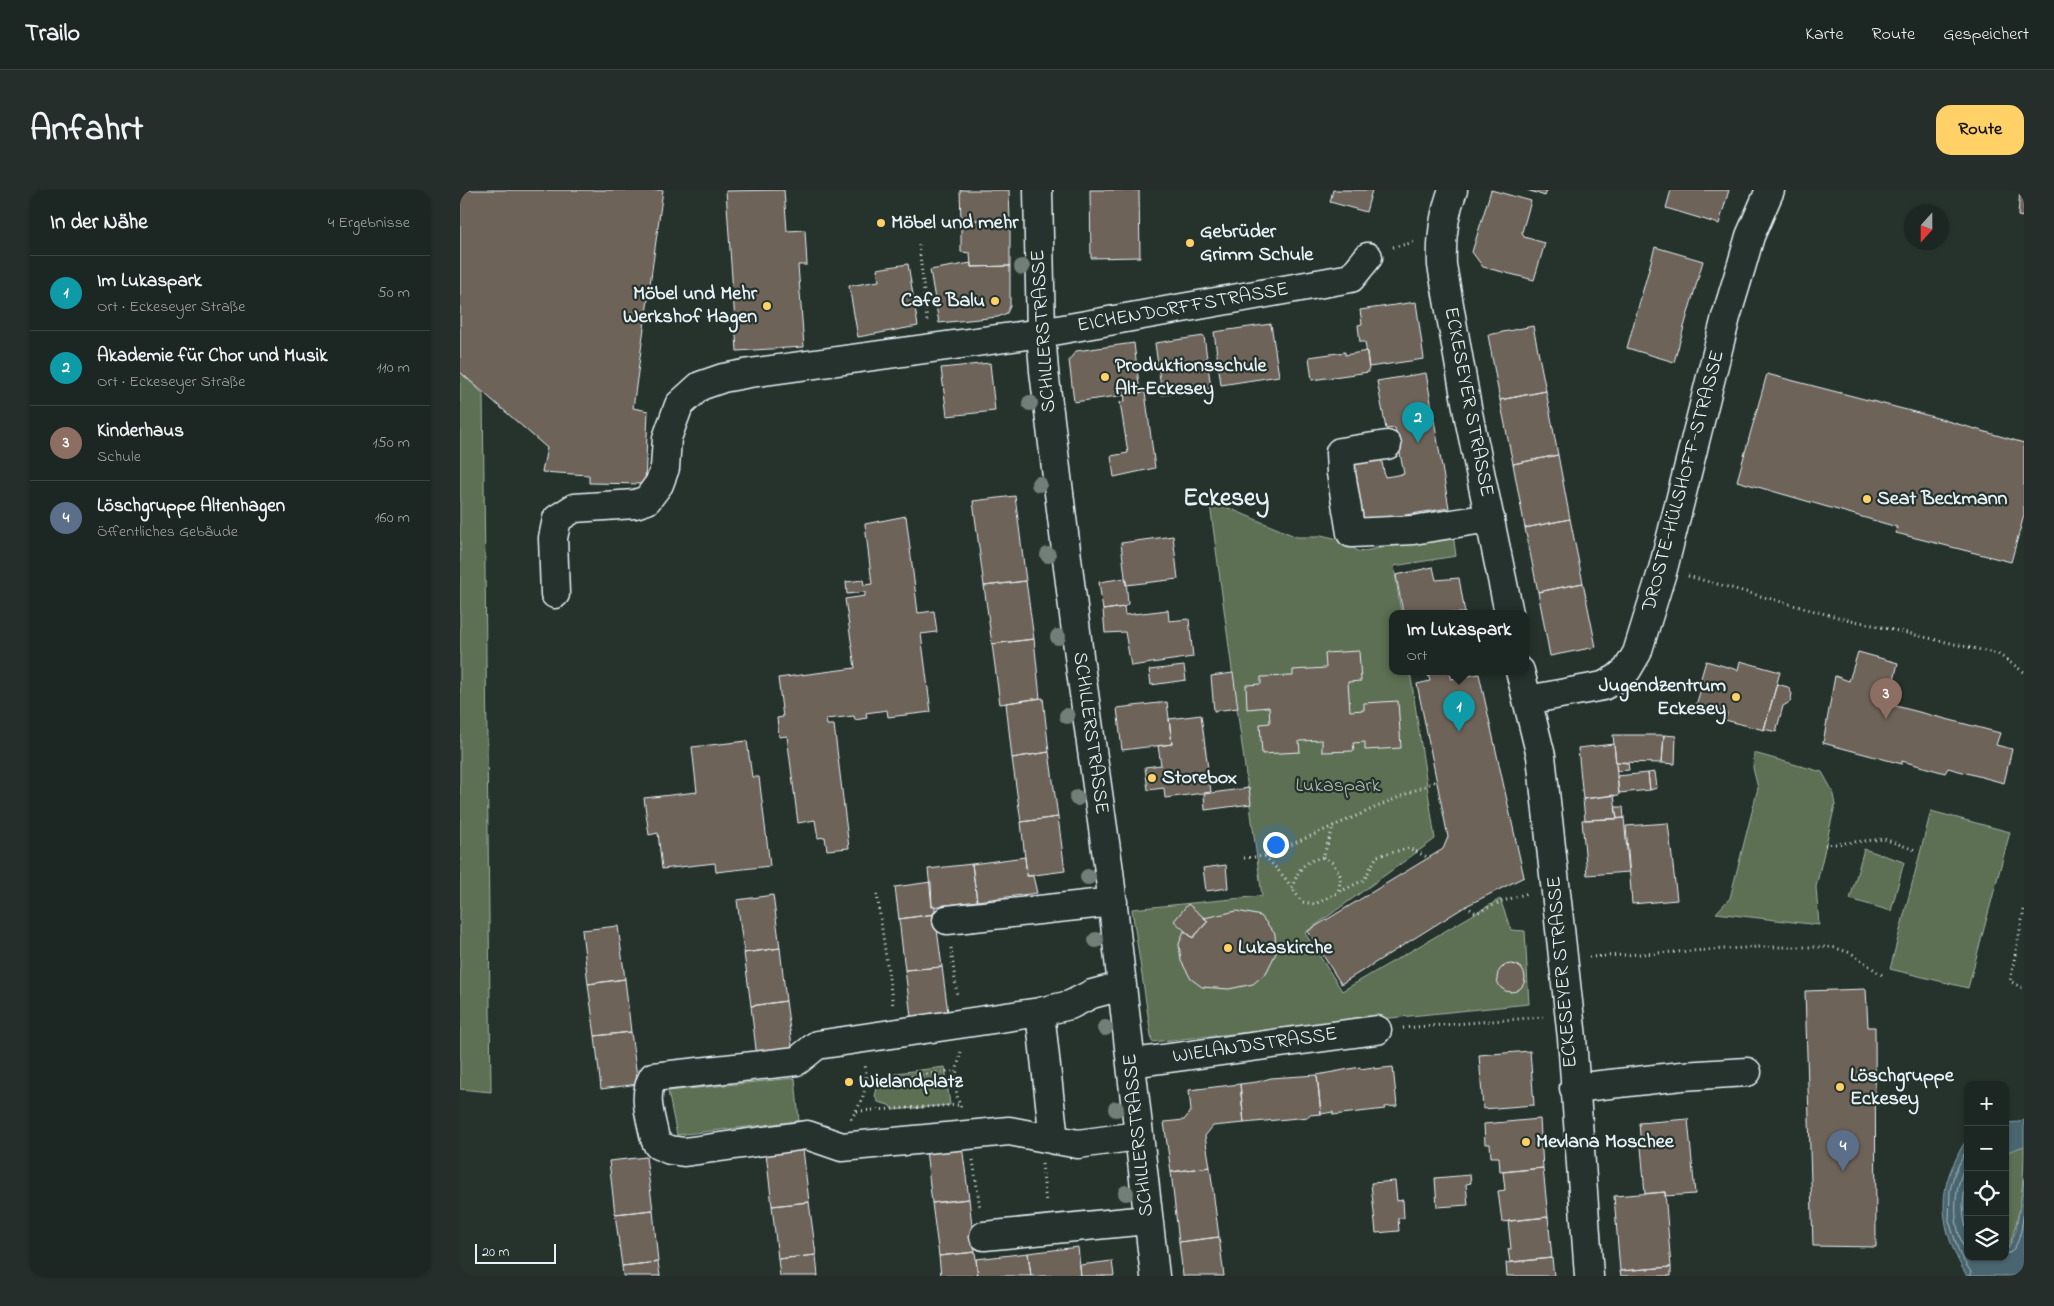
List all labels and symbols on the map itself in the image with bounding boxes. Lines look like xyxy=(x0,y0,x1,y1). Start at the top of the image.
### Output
north arrow xyxy=(1904,205,1949,250)
place label: Möbel und mehr xyxy=(891,209,1019,238)
marker: Möbel und mehr xyxy=(875,217,887,229)
place label: Gebrüder Grimm Schule xyxy=(1200,218,1314,270)
marker: Gebrüder Grimm Schule xyxy=(1184,237,1196,249)
street label: SCHILLERSTRASSE xyxy=(1024,248,1064,414)
street label: EICHENDORFFSTRASSE xyxy=(1075,275,1291,341)
place label: Möbel und Mehr Werkshof Hagen xyxy=(623,280,758,333)
place label: Cafe Balu xyxy=(901,287,985,316)
marker: Cafe Balu xyxy=(989,295,1001,307)
marker: Möbel und Mehr Werkshof Hagen xyxy=(761,300,773,312)
street label: ECKESEYER STRASSE xyxy=(1435,305,1501,499)
street label: DROSTE-HÜLSHOFF-STRASSE xyxy=(1635,347,1733,616)
place label: Produktionsschule Alt-Eckesey xyxy=(1115,352,1267,405)
marker: Produktionsschule Alt-Eckesey xyxy=(1099,371,1111,383)
pin: 2 xyxy=(1402,402,1434,443)
district label: Eckesey xyxy=(1183,481,1269,518)
place label: Seat Beckmann xyxy=(1877,485,2008,514)
marker: Seat Beckmann xyxy=(1861,493,1873,505)
street label: SCHILLERSTRASSE xyxy=(1064,650,1116,816)
place label: Jugendzentrum Eckesey xyxy=(1599,672,1726,725)
pin: 3 xyxy=(1870,678,1902,719)
pin: 1 xyxy=(1443,691,1475,732)
marker: Jugendzentrum Eckesey xyxy=(1730,691,1742,703)
place label: Storebox xyxy=(1162,764,1237,793)
marker: Storebox xyxy=(1146,772,1158,784)
park label: Lukaspark xyxy=(1295,772,1381,801)
your location xyxy=(1263,832,1289,858)
street label: ECKESEYER STRASSE xyxy=(1540,875,1586,1069)
place label: Lukaskirche xyxy=(1238,934,1333,963)
marker: Lukaskirche xyxy=(1222,942,1234,954)
street label: WIELANDSTRASSE xyxy=(1171,1020,1339,1072)
street label: SCHILLERSTRASSE xyxy=(1116,1052,1162,1218)
place label: Löschgruppe Eckesey xyxy=(1850,1062,1955,1115)
place label: Wielandplatz xyxy=(859,1068,963,1097)
marker: Wielandplatz xyxy=(843,1076,855,1088)
marker: Löschgruppe Eckesey xyxy=(1834,1081,1846,1093)
place label: Mevlana Moschee xyxy=(1536,1128,1675,1157)
pin: 4 xyxy=(1827,1130,1859,1171)
marker: Mevlana Moschee xyxy=(1520,1136,1532,1148)
scale bar xyxy=(475,1241,556,1264)

